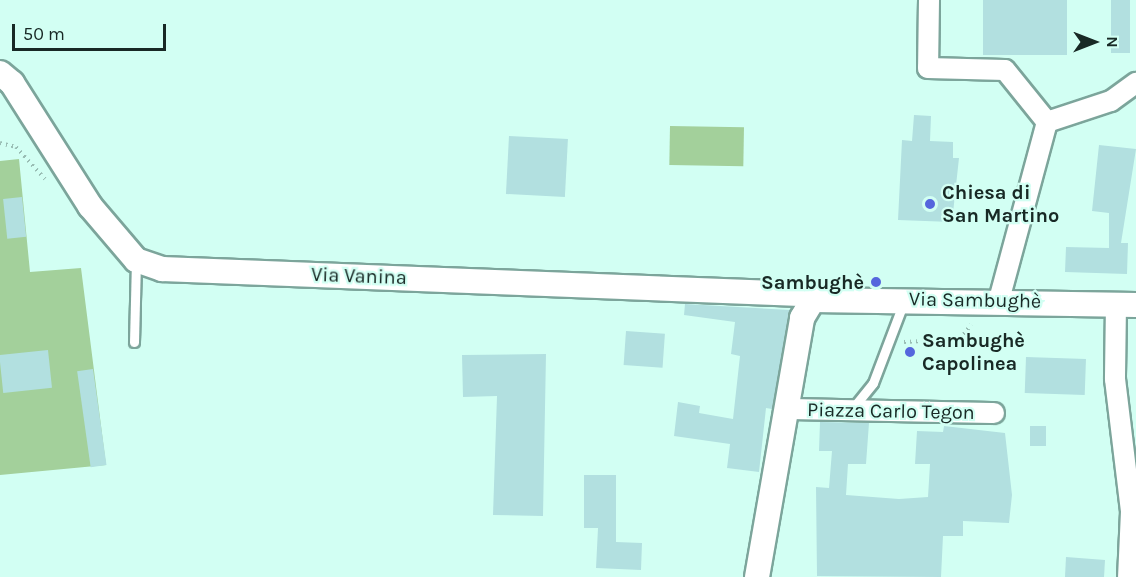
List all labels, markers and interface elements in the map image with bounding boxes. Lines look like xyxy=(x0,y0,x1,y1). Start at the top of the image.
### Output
scale bar xyxy=(15,12,170,50)
north arrow xyxy=(1064,12,1124,72)
text: 50 m xyxy=(23,23,65,45)
text: N xyxy=(1103,36,1122,48)
place label: Chiesa di San Martino xyxy=(942,180,1059,227)
marker: Chiesa di San Martino xyxy=(923,197,937,211)
street label: Via Vanina xyxy=(311,262,407,290)
place label: Sambughè xyxy=(761,270,864,294)
marker: Sambughè xyxy=(869,275,883,289)
street label: Via Sambughè xyxy=(909,287,1041,313)
place label: Sambughè Capolinea xyxy=(922,328,1025,375)
marker: Sambughè Capolinea xyxy=(903,345,917,359)
street label: Piazza Carlo Tegon xyxy=(807,398,975,424)

